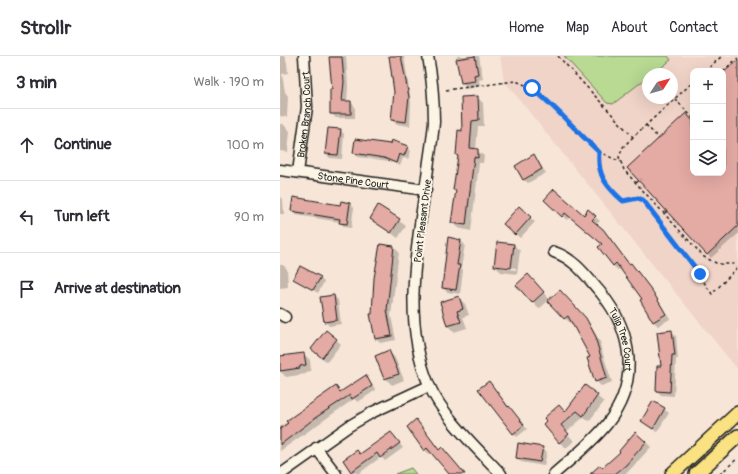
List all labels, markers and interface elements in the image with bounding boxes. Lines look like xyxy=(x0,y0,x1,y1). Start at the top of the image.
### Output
text: Strollr xyxy=(20,16,71,40)
text: Home xyxy=(509,19,544,36)
text: Map xyxy=(566,19,589,36)
text: About xyxy=(611,19,647,36)
text: Contact xyxy=(669,19,718,36)
north arrow xyxy=(642,68,678,104)
map controls xyxy=(690,68,726,176)
button: + xyxy=(690,68,726,104)
street label: Broken Branch Court xyxy=(295,70,314,158)
text: 3 min xyxy=(16,72,57,93)
text: Walk · 190 m xyxy=(193,74,264,90)
route start xyxy=(523,79,541,97)
button: − xyxy=(690,104,726,140)
icon: ahead xyxy=(16,134,38,156)
text: Continue xyxy=(54,135,112,154)
text: 100 m xyxy=(227,137,264,153)
button: layers xyxy=(690,140,726,176)
street label: Stone Pine Court xyxy=(317,170,391,192)
street label: Point Pleasant Drive xyxy=(412,179,434,263)
icon: left xyxy=(16,206,38,228)
text: Turn left xyxy=(54,207,110,226)
text: 90 m xyxy=(234,209,264,225)
route end xyxy=(691,265,709,283)
icon: arrive xyxy=(16,278,38,300)
text: Arrive at destination xyxy=(54,279,181,298)
street label: Tulip Tree Court xyxy=(606,306,634,373)

